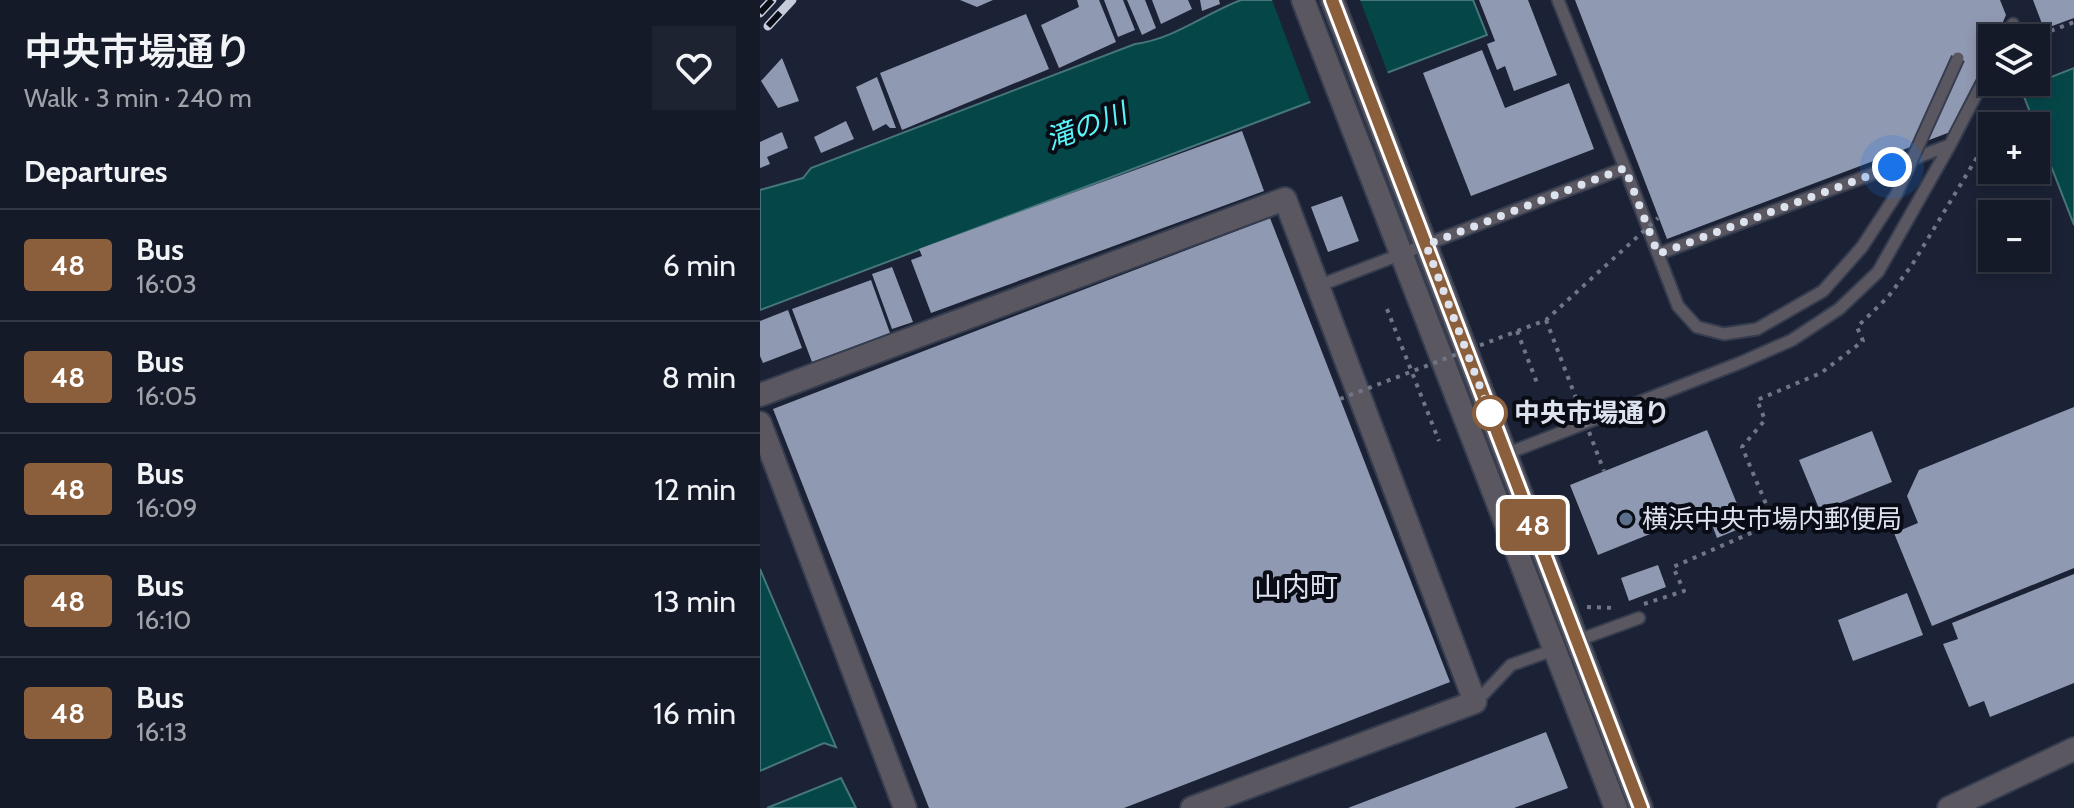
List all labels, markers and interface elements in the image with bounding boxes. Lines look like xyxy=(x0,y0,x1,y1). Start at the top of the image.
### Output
map controls xyxy=(1978,24,2050,272)
button: layers xyxy=(1978,24,2050,96)
button: heart xyxy=(652,26,736,110)
text: 中央市場通り xyxy=(24,28,252,75)
text: Walk · 3 min · 240 m xyxy=(24,82,252,114)
water label: 滝の川 xyxy=(1041,95,1134,156)
button: + xyxy=(1978,112,2050,184)
your location xyxy=(1872,147,1912,187)
text: Departures xyxy=(24,153,168,190)
button: − xyxy=(1978,200,2050,272)
text: Bus xyxy=(136,231,184,268)
text: 6 min xyxy=(663,247,736,284)
text: 48 xyxy=(51,248,85,282)
text: 16:03 xyxy=(136,268,197,300)
text: Bus xyxy=(136,343,184,380)
text: 8 min xyxy=(662,359,736,396)
text: 48 xyxy=(51,360,85,394)
text: 16:05 xyxy=(136,380,197,412)
marker: 中央市場通り xyxy=(1473,396,1507,430)
place label: 中央市場通り xyxy=(1514,397,1670,429)
text: Bus xyxy=(136,455,184,492)
text: 12 min xyxy=(654,471,736,508)
text: 48 xyxy=(51,472,85,506)
text: 16:09 xyxy=(136,492,198,524)
line badge: 48 xyxy=(1497,499,1569,551)
place label: 横浜中央市場内郵便局 xyxy=(1642,503,1902,535)
text: 48 xyxy=(1516,508,1550,542)
marker: 横浜中央市場内郵便局 xyxy=(1617,510,1635,528)
text: Bus xyxy=(136,567,184,604)
district label: 山内町 xyxy=(1254,570,1338,604)
text: 13 min xyxy=(654,583,736,620)
text: 48 xyxy=(51,584,85,618)
text: 16:10 xyxy=(136,604,191,636)
text: Bus xyxy=(136,679,184,716)
text: 16 min xyxy=(653,695,736,732)
text: 48 xyxy=(51,696,85,730)
text: 16:13 xyxy=(136,716,187,748)

